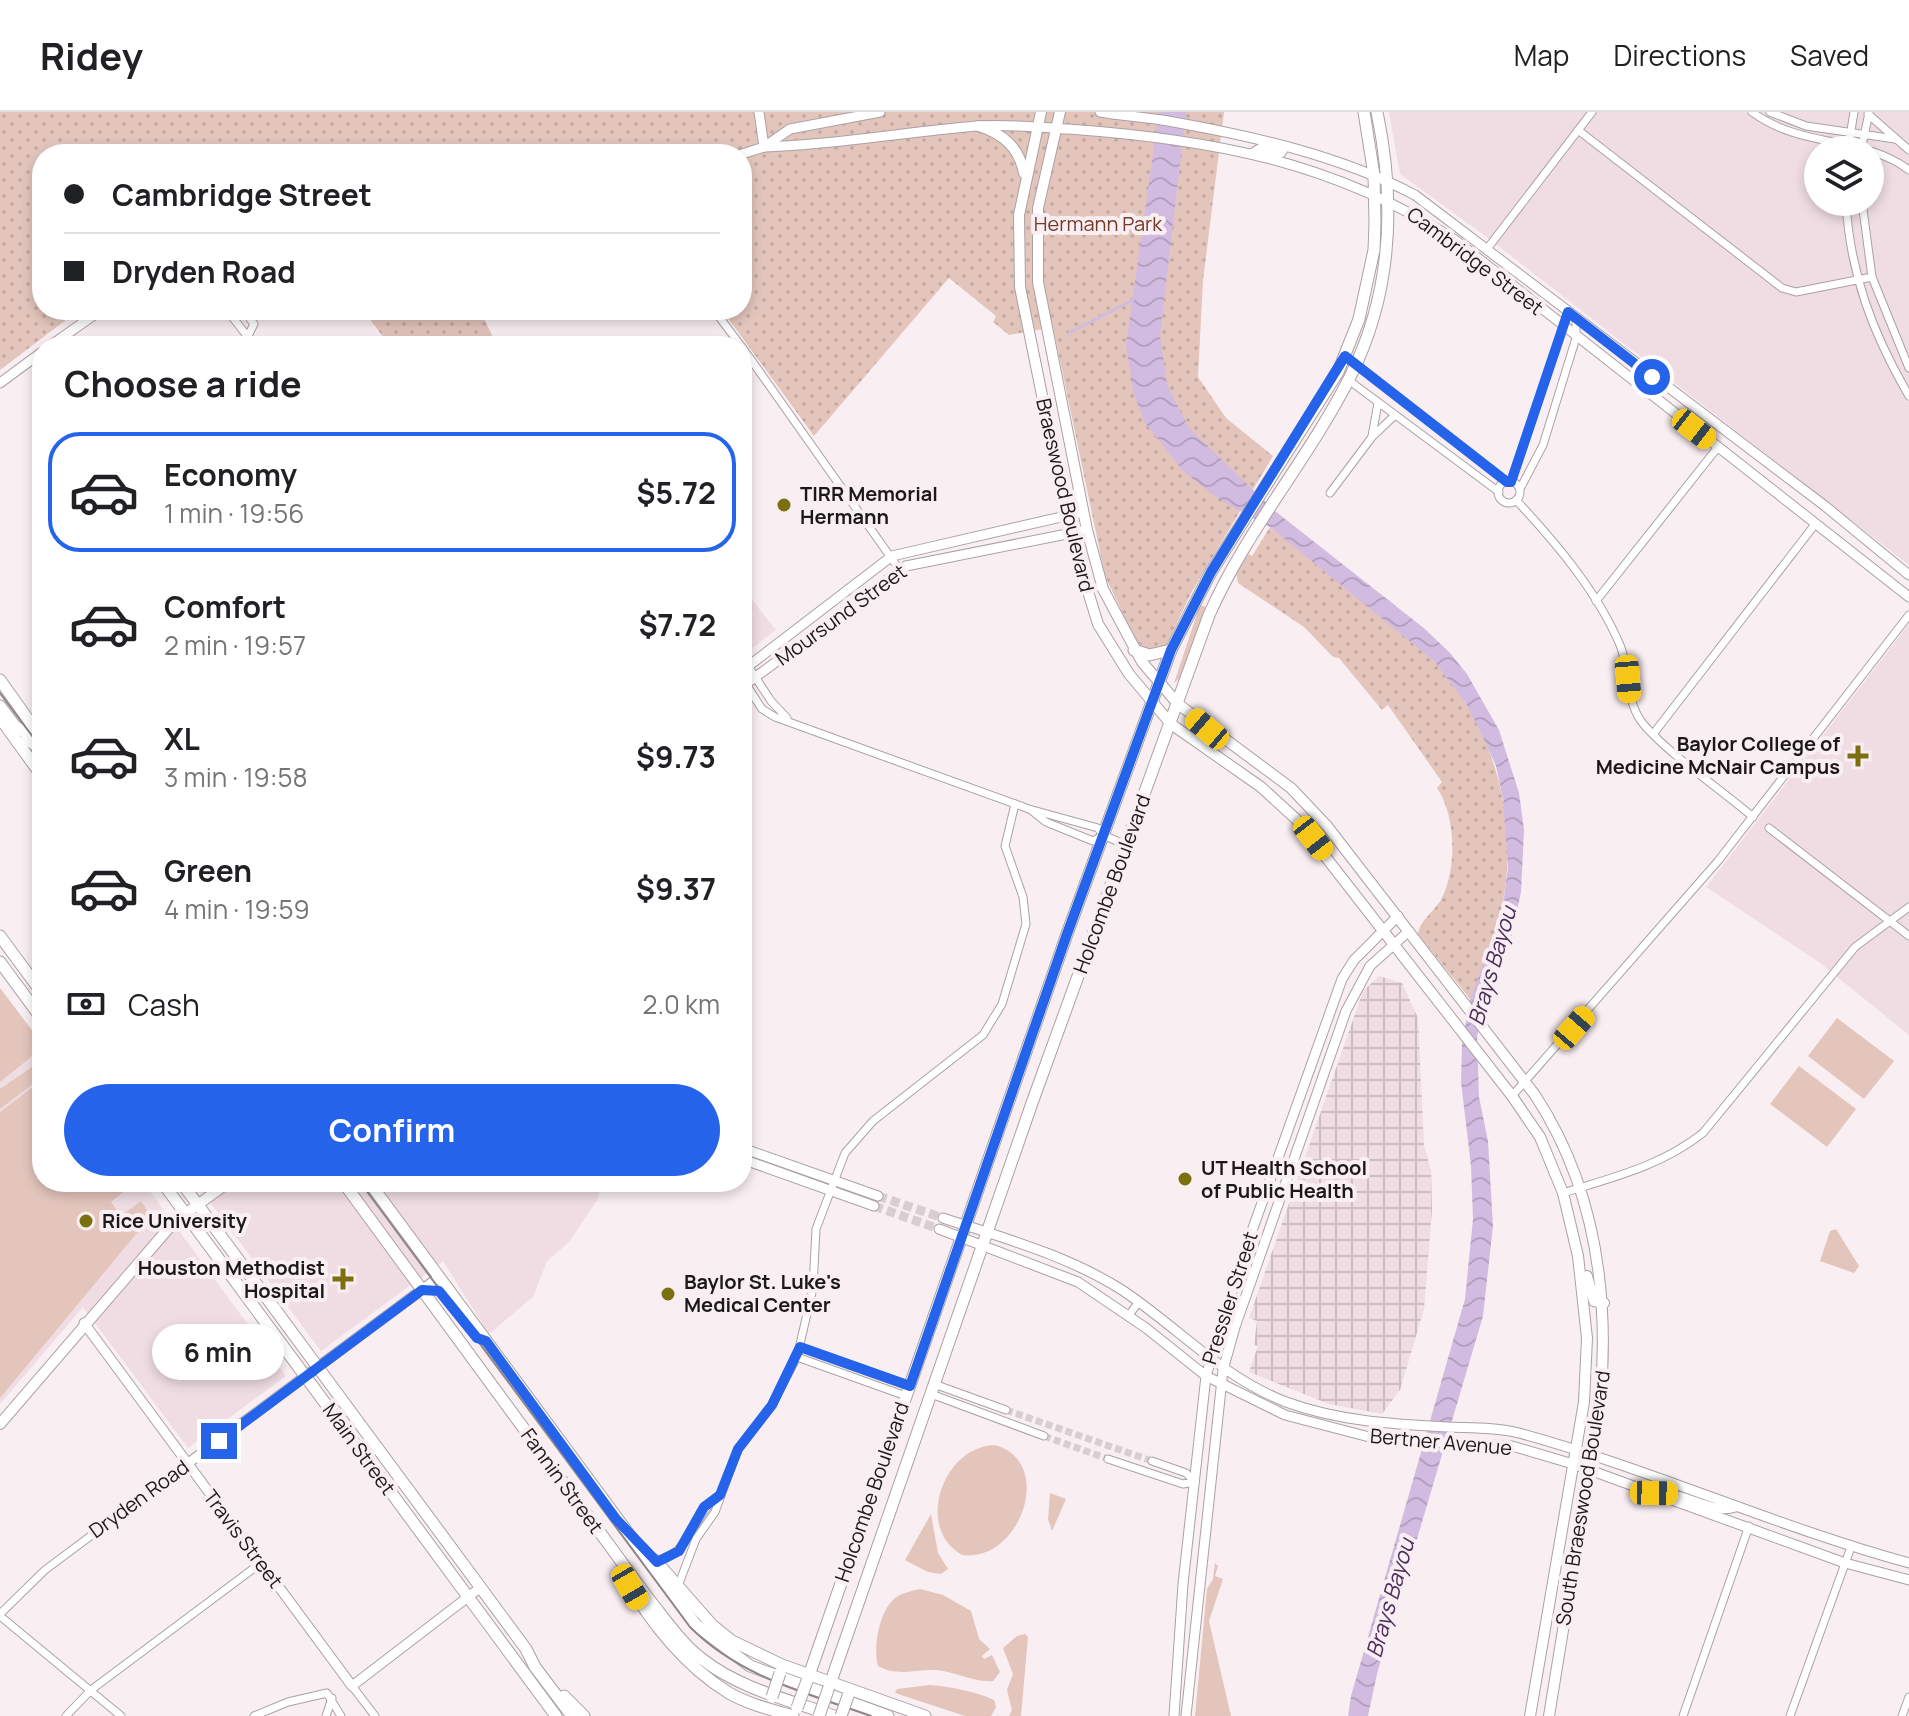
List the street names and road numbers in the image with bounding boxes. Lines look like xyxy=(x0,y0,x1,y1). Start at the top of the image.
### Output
street label: Cambridge Street xyxy=(1402,200,1549,321)
street label: Braeswood Boulevard xyxy=(1030,395,1101,594)
street label: Moursund Street xyxy=(770,558,912,671)
street label: Holcombe Boulevard xyxy=(1067,791,1156,977)
street label: Pressler Street xyxy=(1195,1228,1264,1368)
street label: South Braeswood Boulevard xyxy=(1549,1368,1616,1627)
street label: Main Street xyxy=(317,1397,402,1500)
street label: Holcombe Boulevard xyxy=(828,1398,915,1585)
street label: Bertner Avenue xyxy=(1369,1422,1513,1461)
street label: Fannin Street xyxy=(515,1423,610,1539)
street label: Dryden Road xyxy=(83,1453,194,1544)
street label: Travis Street xyxy=(198,1484,289,1593)

